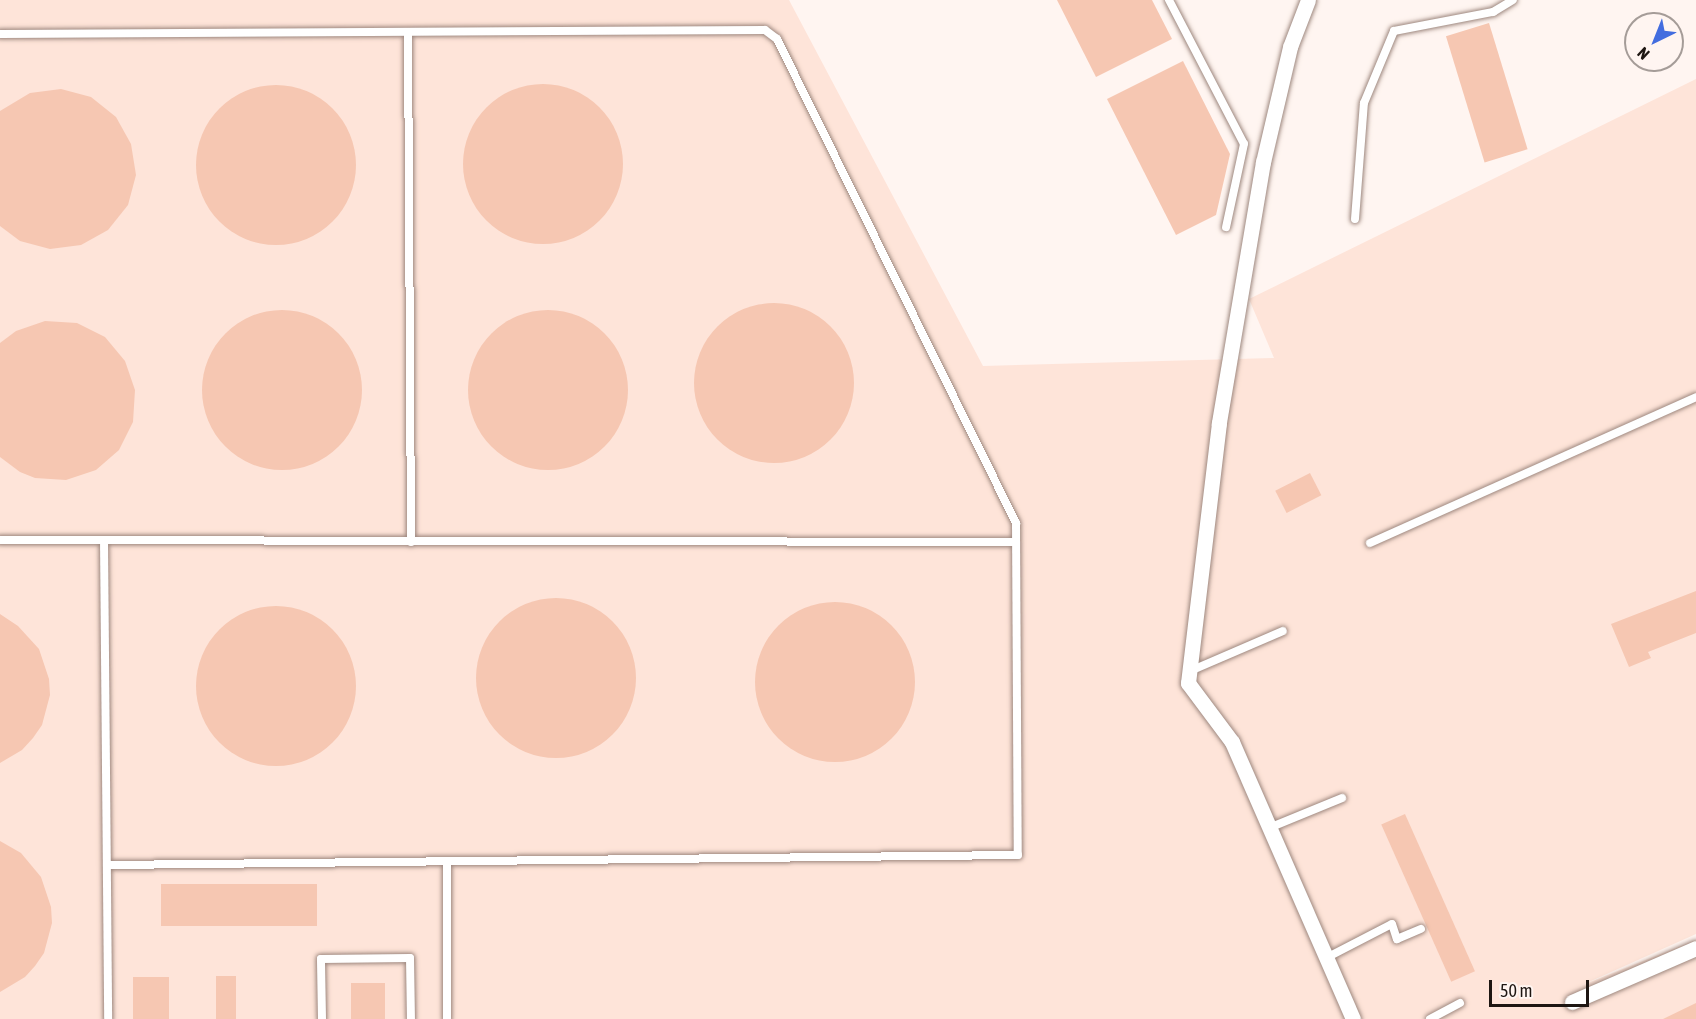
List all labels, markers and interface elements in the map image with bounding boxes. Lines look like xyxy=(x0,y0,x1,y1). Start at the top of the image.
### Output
north arrow xyxy=(1624,12,1684,72)
text: N xyxy=(1633,44,1653,64)
scale bar xyxy=(1492,968,1592,1006)
text: 50 m xyxy=(1500,980,1532,1001)

